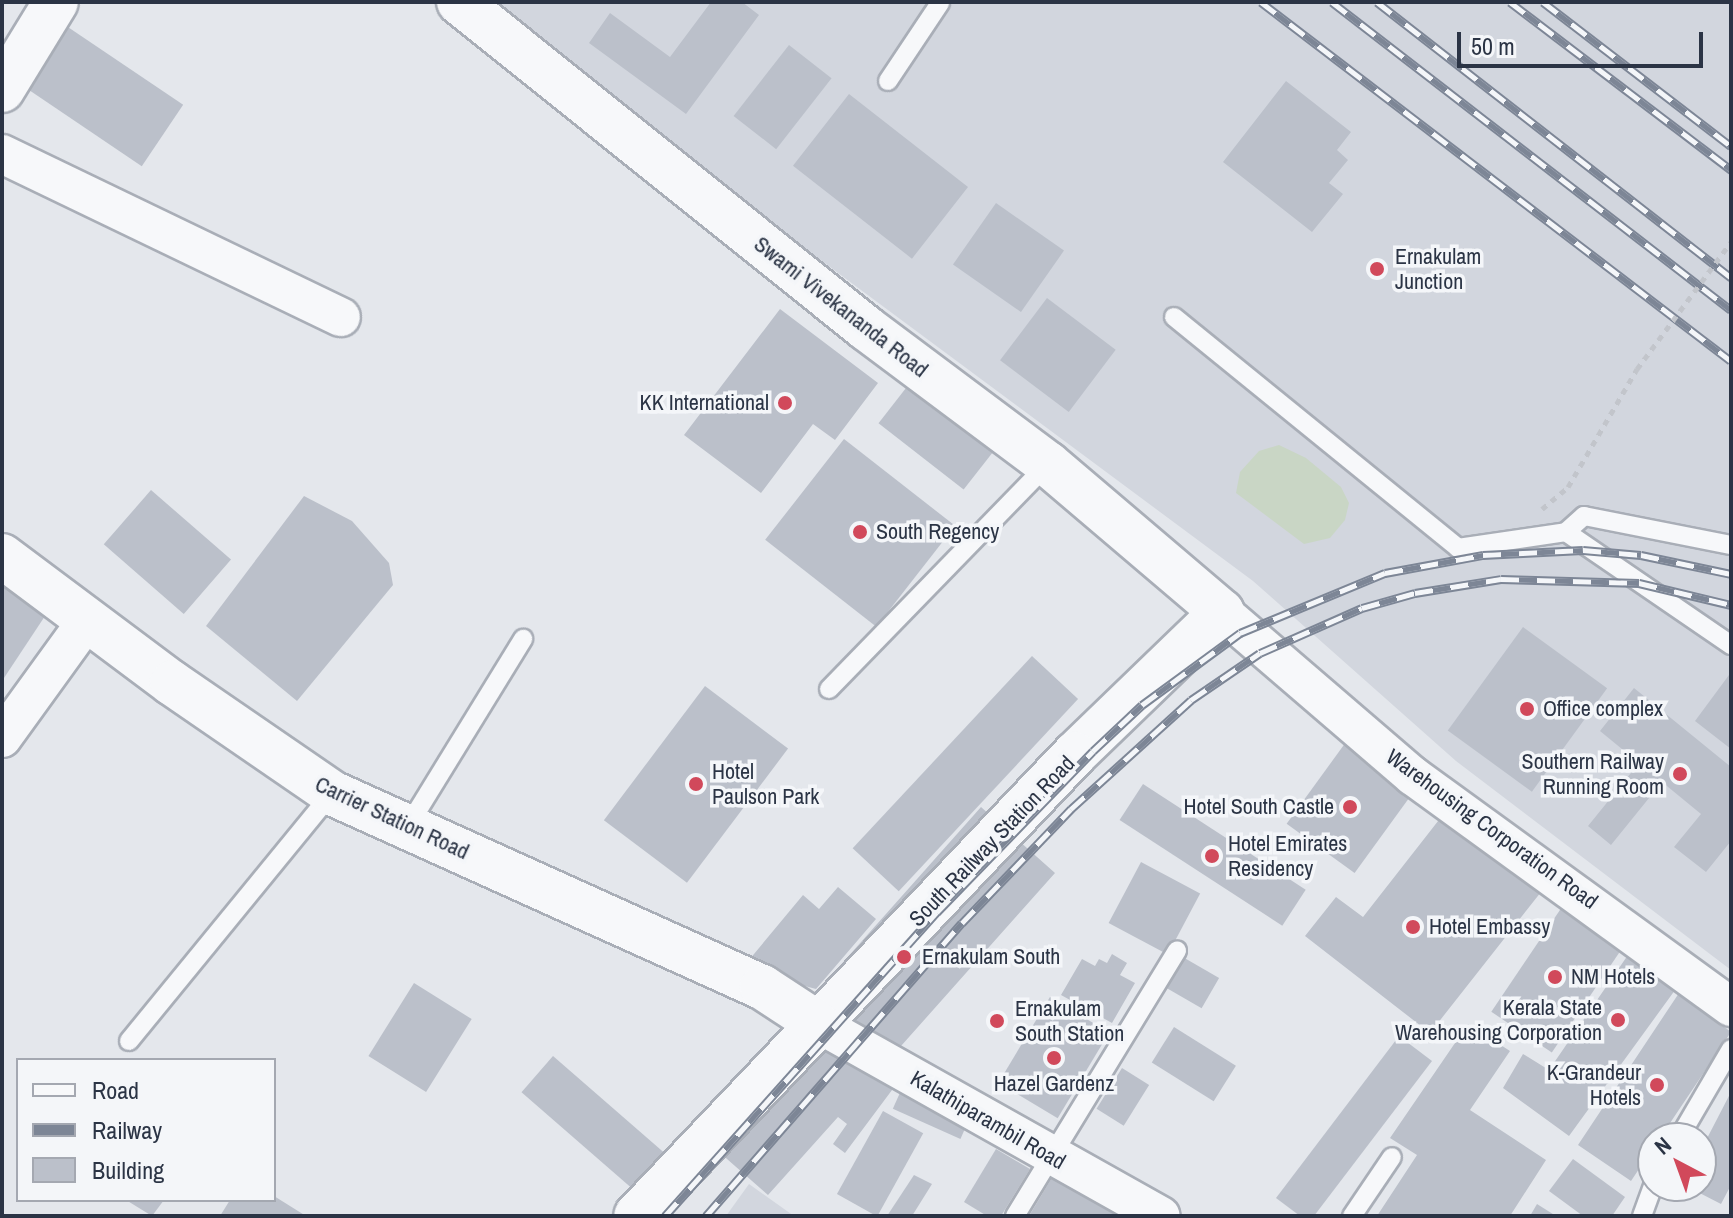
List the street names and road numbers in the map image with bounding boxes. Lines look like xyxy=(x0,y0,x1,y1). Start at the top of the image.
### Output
street label: Swami Vivekananda Road xyxy=(749,231,933,383)
street label: Warehousing Corporation Road xyxy=(1381,743,1603,915)
street label: South Railway Station Road xyxy=(904,750,1080,932)
street label: Carrier Station Road xyxy=(311,771,473,865)
street label: Kalathiparambil Road xyxy=(906,1065,1070,1175)

